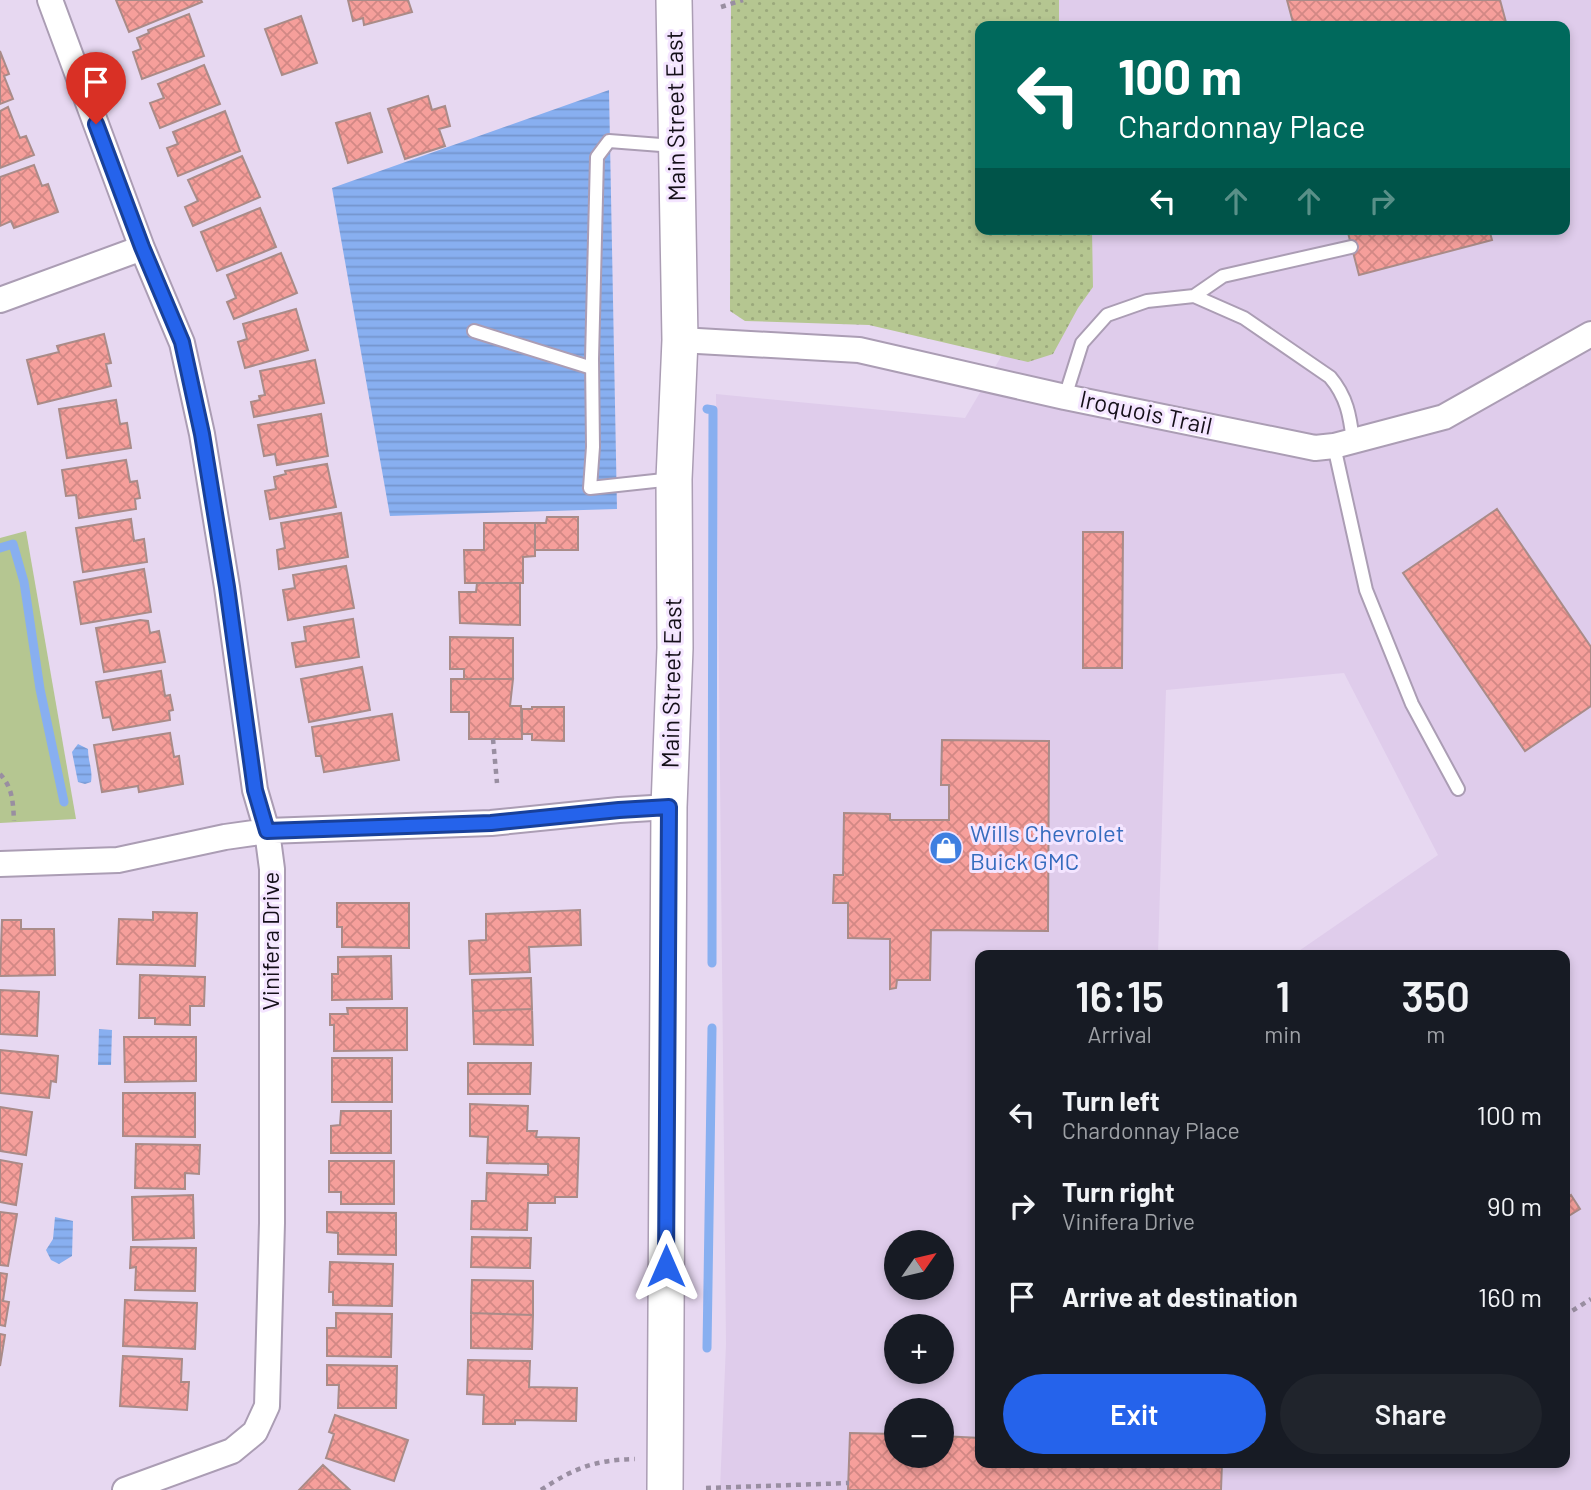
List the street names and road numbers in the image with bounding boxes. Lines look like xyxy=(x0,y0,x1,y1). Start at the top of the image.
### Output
street label: Main Street East xyxy=(659,30,690,202)
street label: Iroquois Trail xyxy=(1077,383,1215,440)
street label: Main Street East xyxy=(655,597,686,769)
street label: Vinifera Drive xyxy=(255,872,284,1010)

